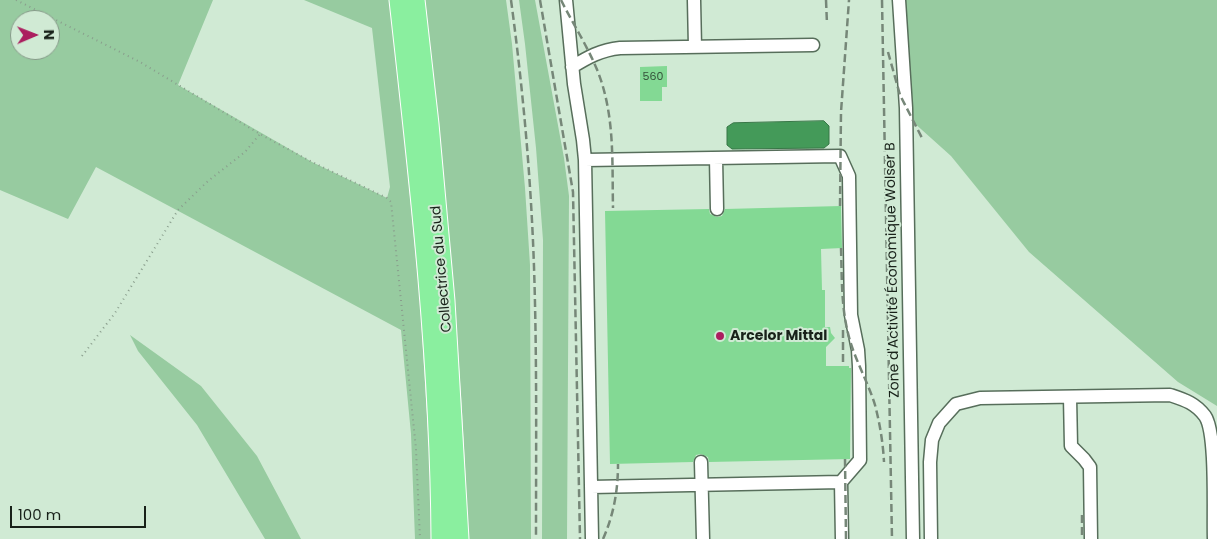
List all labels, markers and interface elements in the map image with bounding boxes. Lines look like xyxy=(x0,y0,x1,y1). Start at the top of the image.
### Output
north arrow xyxy=(10,10,60,60)
text: N xyxy=(39,29,59,40)
house number: 560 xyxy=(643,70,663,84)
street label: Zone d'Activité Économique Wolser B xyxy=(882,142,904,398)
street label: Collectrice du Sud xyxy=(428,205,456,333)
place label: Arcelor Mittal xyxy=(730,328,827,344)
marker: Arcelor Mittal xyxy=(714,330,726,342)
scale bar xyxy=(12,496,149,528)
text: 100 m xyxy=(18,504,61,525)

